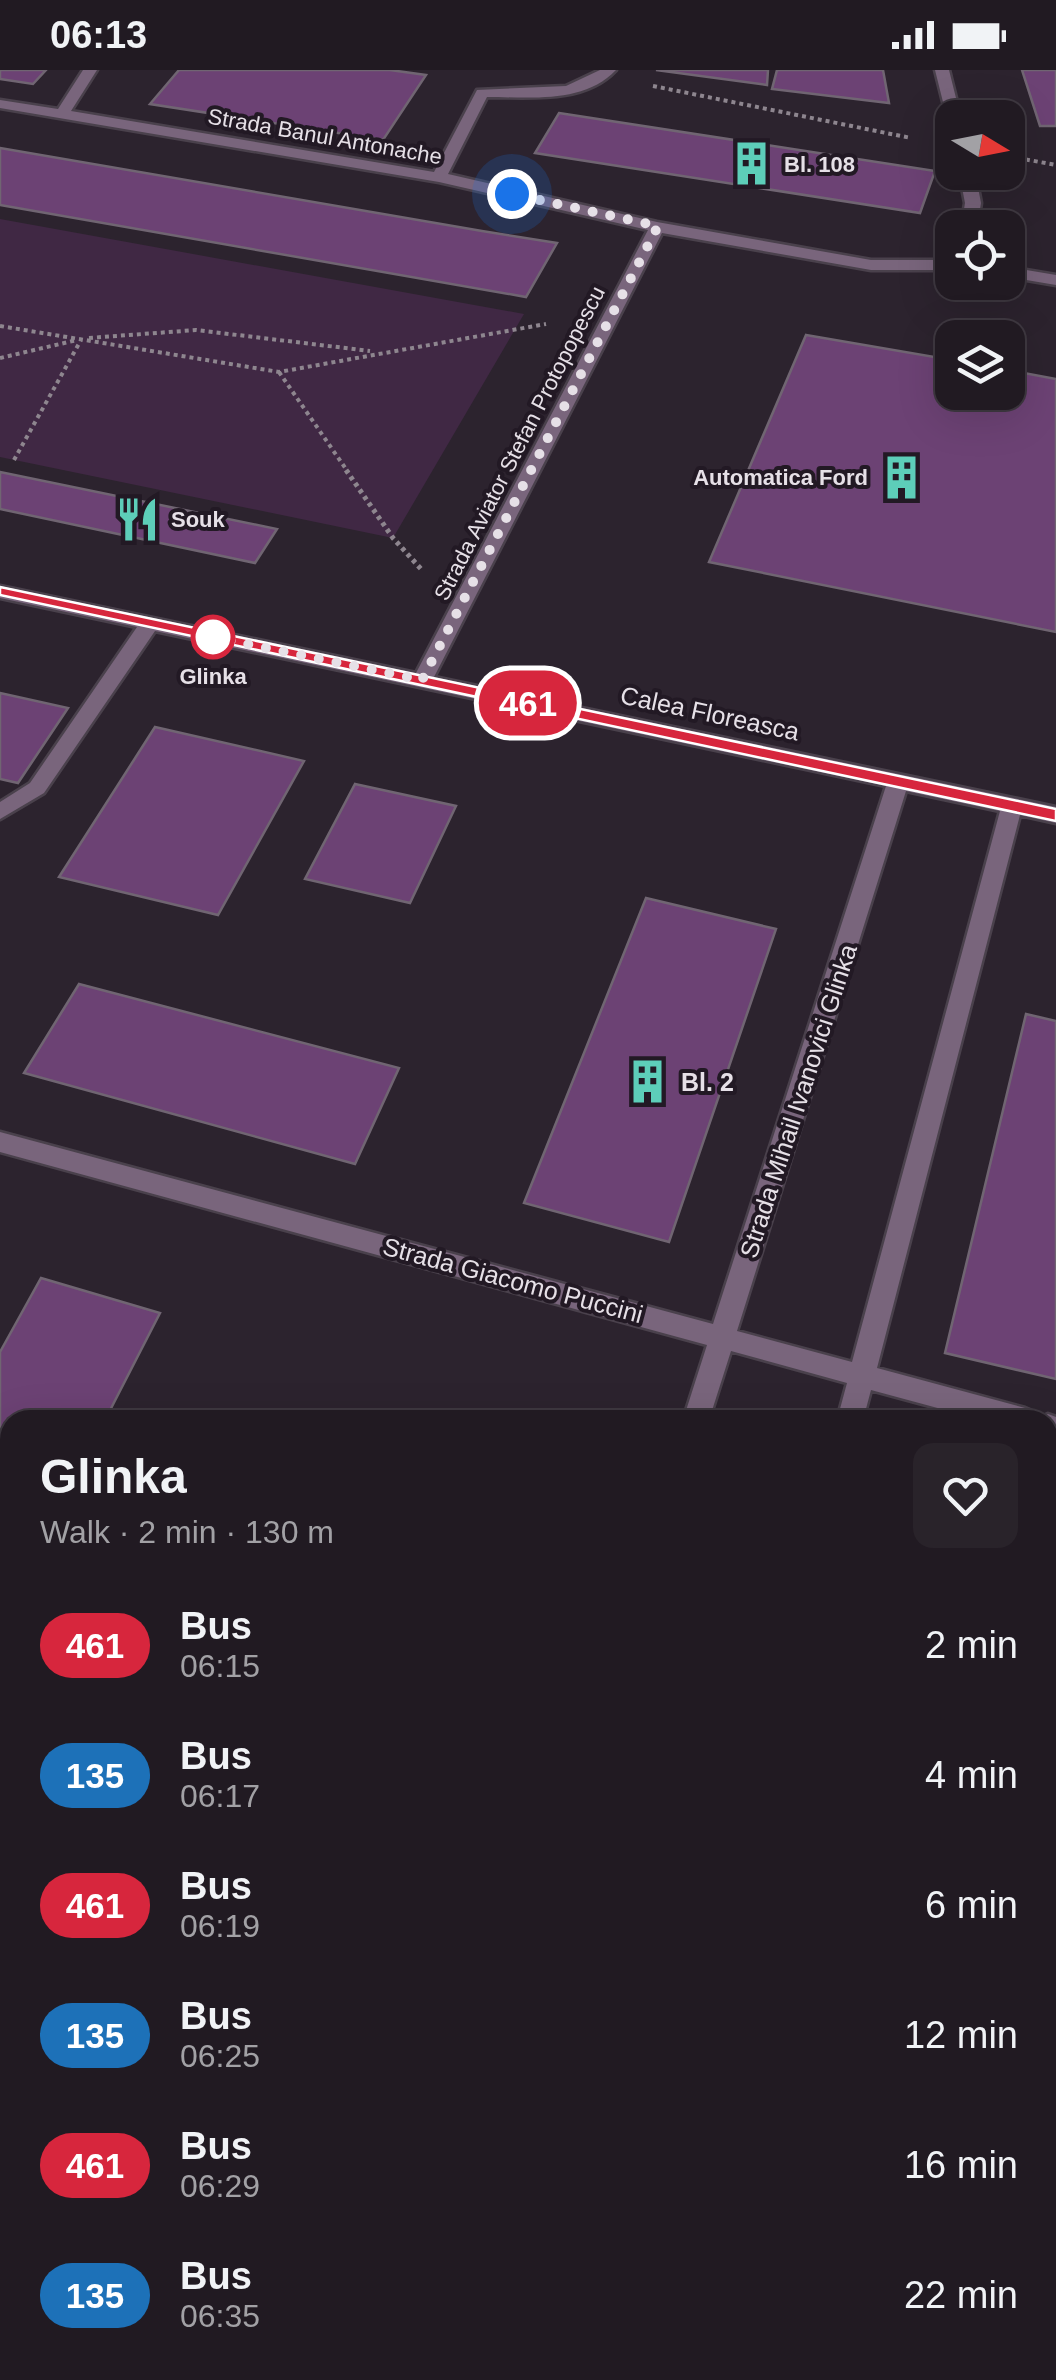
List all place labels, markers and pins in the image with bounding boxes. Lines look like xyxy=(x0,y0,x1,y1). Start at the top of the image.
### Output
building icon: Bl. 108 xyxy=(727,140,775,188)
place label: Bl. 108 xyxy=(784,152,855,177)
building icon: Automatica Ford xyxy=(877,453,925,501)
place label: Automatica Ford xyxy=(693,465,868,490)
restaurant icon: Souk xyxy=(114,495,162,543)
place label: Souk xyxy=(171,507,226,532)
marker: Glinka xyxy=(192,616,234,658)
place label: Glinka xyxy=(179,664,247,689)
building icon: Bl. 2 xyxy=(624,1058,672,1106)
place label: Bl. 2 xyxy=(681,1068,734,1096)

